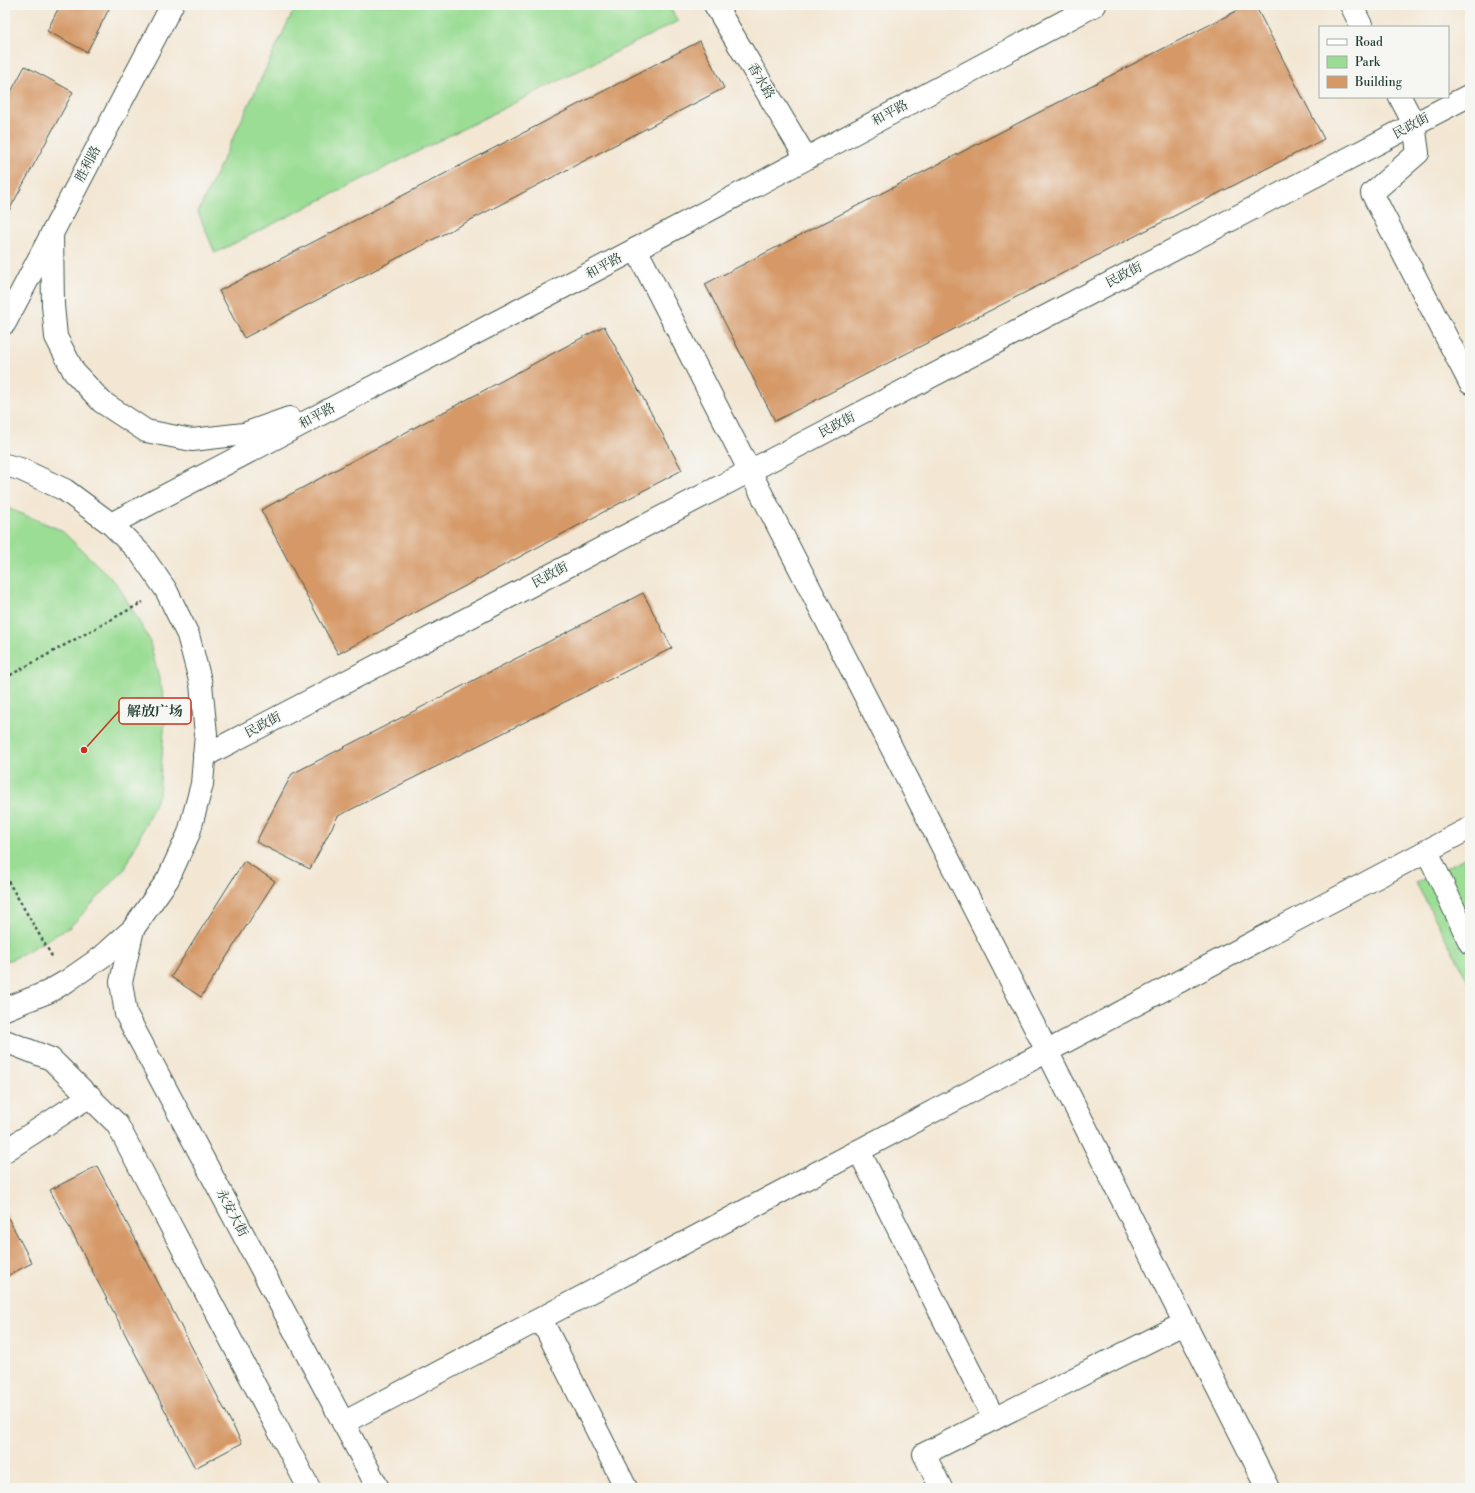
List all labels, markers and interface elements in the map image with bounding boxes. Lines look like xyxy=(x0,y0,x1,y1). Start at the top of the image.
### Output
legend xyxy=(1319,26,1449,98)
text: Road xyxy=(1355,35,1383,50)
text: Park xyxy=(1355,55,1381,70)
street label: 香水路 xyxy=(744,60,778,102)
text: Building xyxy=(1354,75,1403,90)
street label: 和平路 xyxy=(869,97,911,129)
street label: 民政街 xyxy=(1390,110,1432,142)
street label: 胜利路 xyxy=(72,143,104,185)
street label: 和平路 xyxy=(583,250,625,282)
street label: 民政街 xyxy=(1103,259,1145,291)
street label: 和平路 xyxy=(296,400,338,432)
street label: 民政街 xyxy=(816,409,858,441)
street label: 民政街 xyxy=(529,559,571,591)
callout: 解放广场 xyxy=(119,698,191,724)
text: 解放广场 xyxy=(127,703,183,721)
street label: 民政街 xyxy=(242,709,284,741)
street label: 永安大街 xyxy=(213,1186,251,1240)

